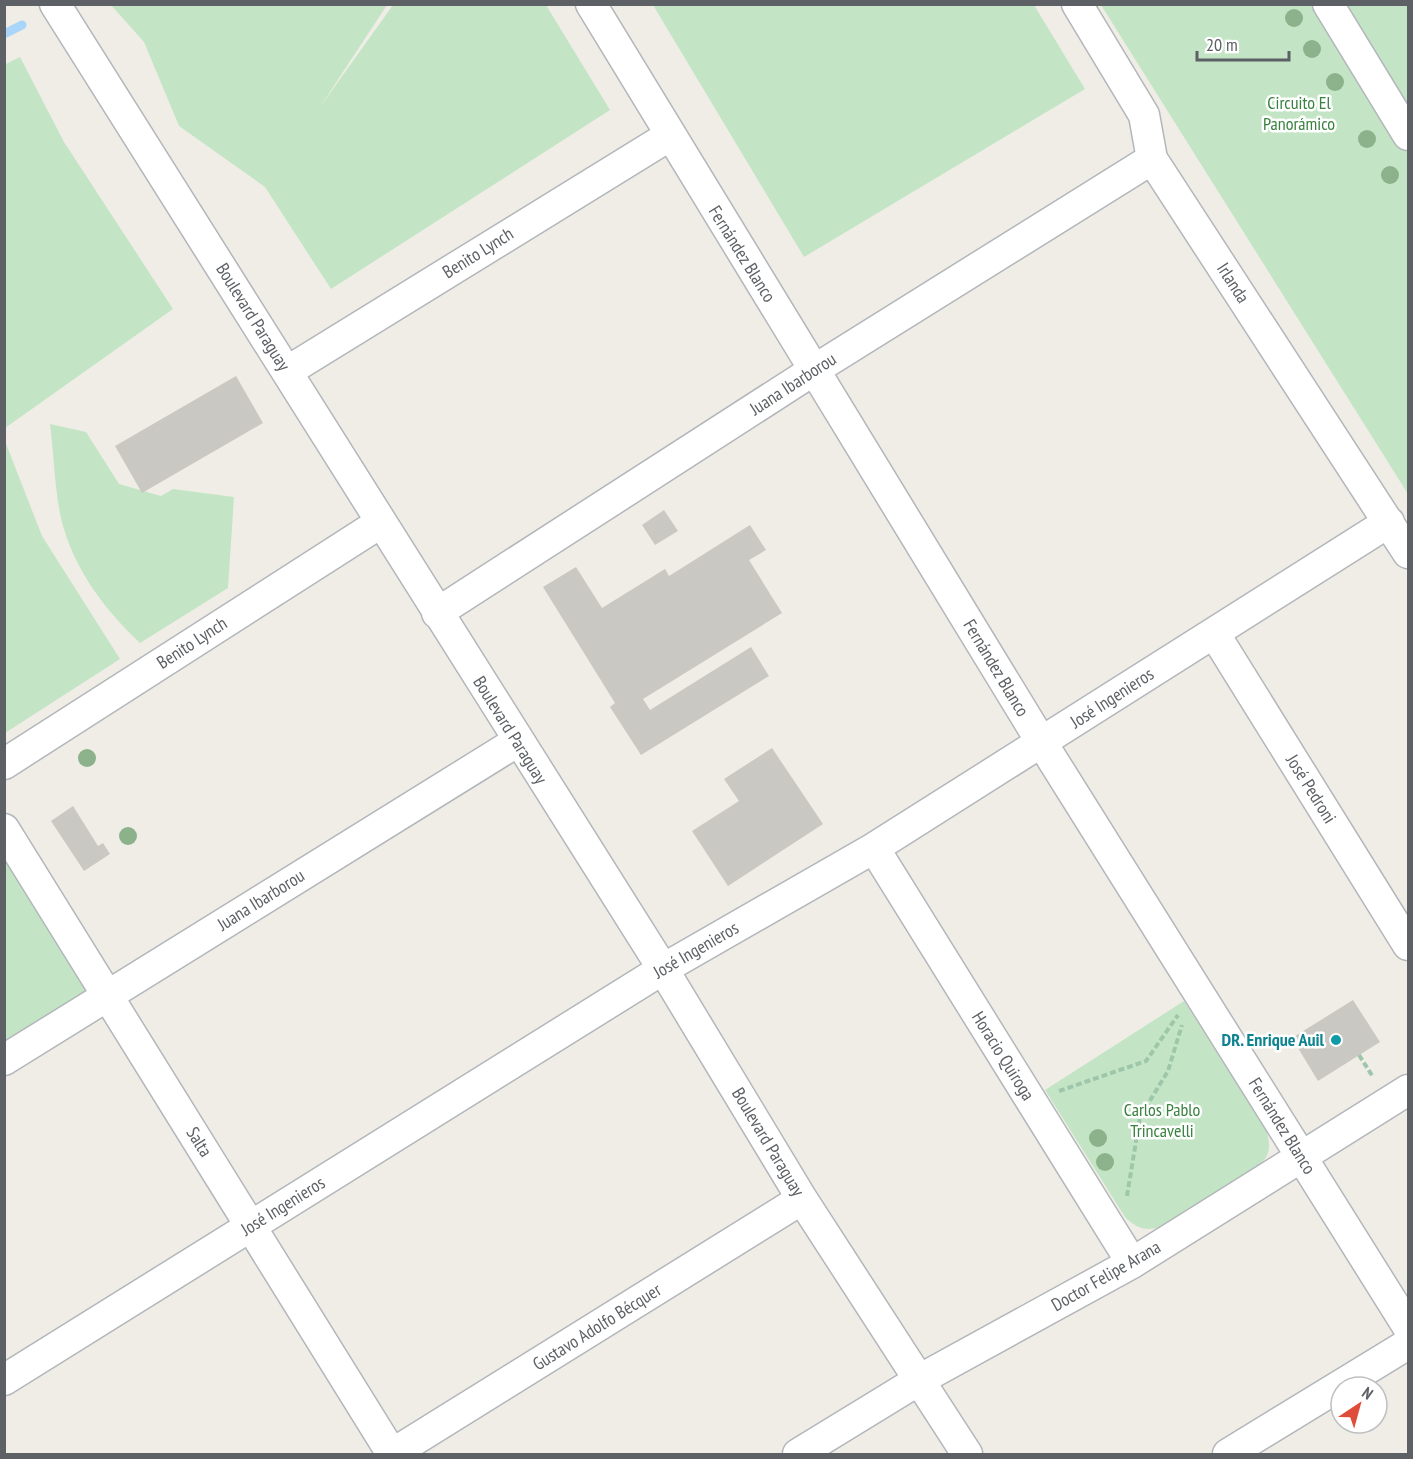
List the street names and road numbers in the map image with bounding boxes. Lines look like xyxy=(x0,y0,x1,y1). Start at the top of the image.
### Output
street label: Fernández Blanco xyxy=(704,201,781,306)
street label: Benito Lynch xyxy=(438,222,517,283)
street label: Irlanda xyxy=(1212,258,1255,307)
street label: Boulevard Paraguay xyxy=(211,259,296,375)
street label: Juana Ibarborou xyxy=(744,347,840,421)
street label: Benito Lynch xyxy=(152,611,231,674)
street label: Fernández Blanco xyxy=(958,615,1035,721)
street label: José Ingenieros xyxy=(1065,662,1158,734)
street label: Boulevard Paraguay xyxy=(468,672,553,788)
street label: José Pedroni xyxy=(1281,749,1342,827)
street label: Juana Ibarborou xyxy=(212,864,309,936)
street label: José Ingenieros xyxy=(648,916,743,984)
street label: Horacio Quiroga xyxy=(967,1007,1040,1105)
street label: Fernández Blanco xyxy=(1244,1073,1321,1178)
street label: Boulevard Paraguay xyxy=(727,1083,810,1200)
street label: Salta xyxy=(181,1122,217,1161)
street label: José Ingenieros xyxy=(236,1171,329,1241)
street label: Doctor Felipe Arana xyxy=(1047,1235,1164,1316)
street label: Gustavo Adolfo Bécquer xyxy=(528,1278,665,1375)

